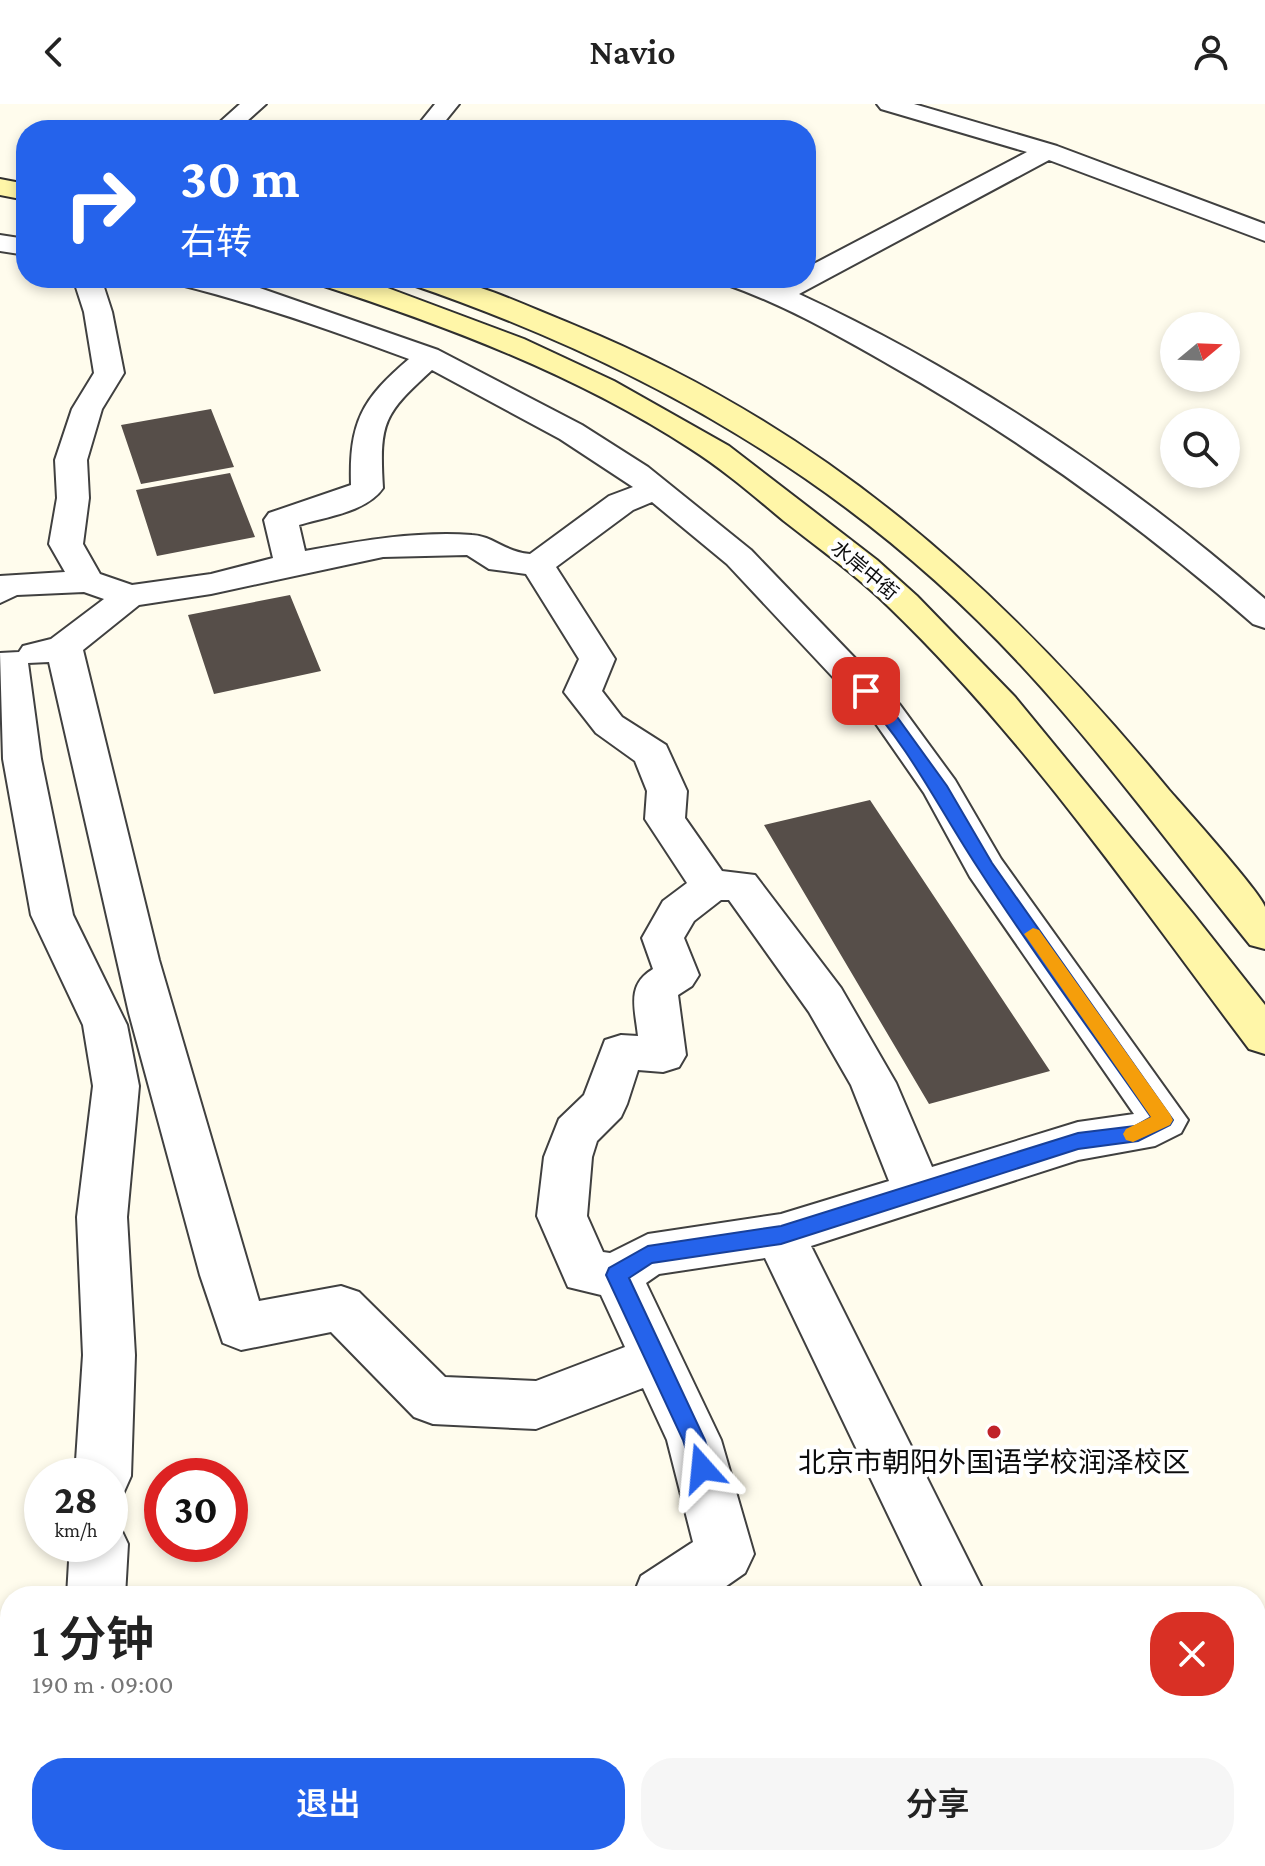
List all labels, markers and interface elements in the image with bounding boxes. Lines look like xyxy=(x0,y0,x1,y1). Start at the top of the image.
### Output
icon: back xyxy=(32,30,76,74)
icon: person xyxy=(1189,30,1233,74)
text: Navio xyxy=(589,32,676,72)
text: 30 m xyxy=(180,147,300,209)
icon: right xyxy=(48,152,152,256)
text: 右转 xyxy=(180,222,252,262)
north arrow xyxy=(1160,312,1240,392)
map controls xyxy=(1160,312,1240,488)
button: search xyxy=(1160,408,1240,488)
street label: 水岸中街 xyxy=(827,536,903,604)
pin xyxy=(832,657,900,725)
icon: arrive xyxy=(844,669,888,713)
marker: 北京市朝阳外国语学校润泽校区 xyxy=(985,1423,1003,1441)
position arrow xyxy=(660,1426,744,1510)
place label: 北京市朝阳外国语学校润泽校区 xyxy=(798,1447,1190,1478)
speed limit sign: 30 xyxy=(144,1458,248,1562)
text: 28 xyxy=(54,1477,98,1522)
text: km/h xyxy=(54,1519,98,1541)
button: close xyxy=(1150,1612,1234,1696)
text: 1 分钟 xyxy=(32,1613,154,1666)
text: 190 m · 09:00 xyxy=(32,1670,174,1699)
button: 退出 xyxy=(32,1758,625,1850)
button: 分享 xyxy=(641,1758,1234,1850)

